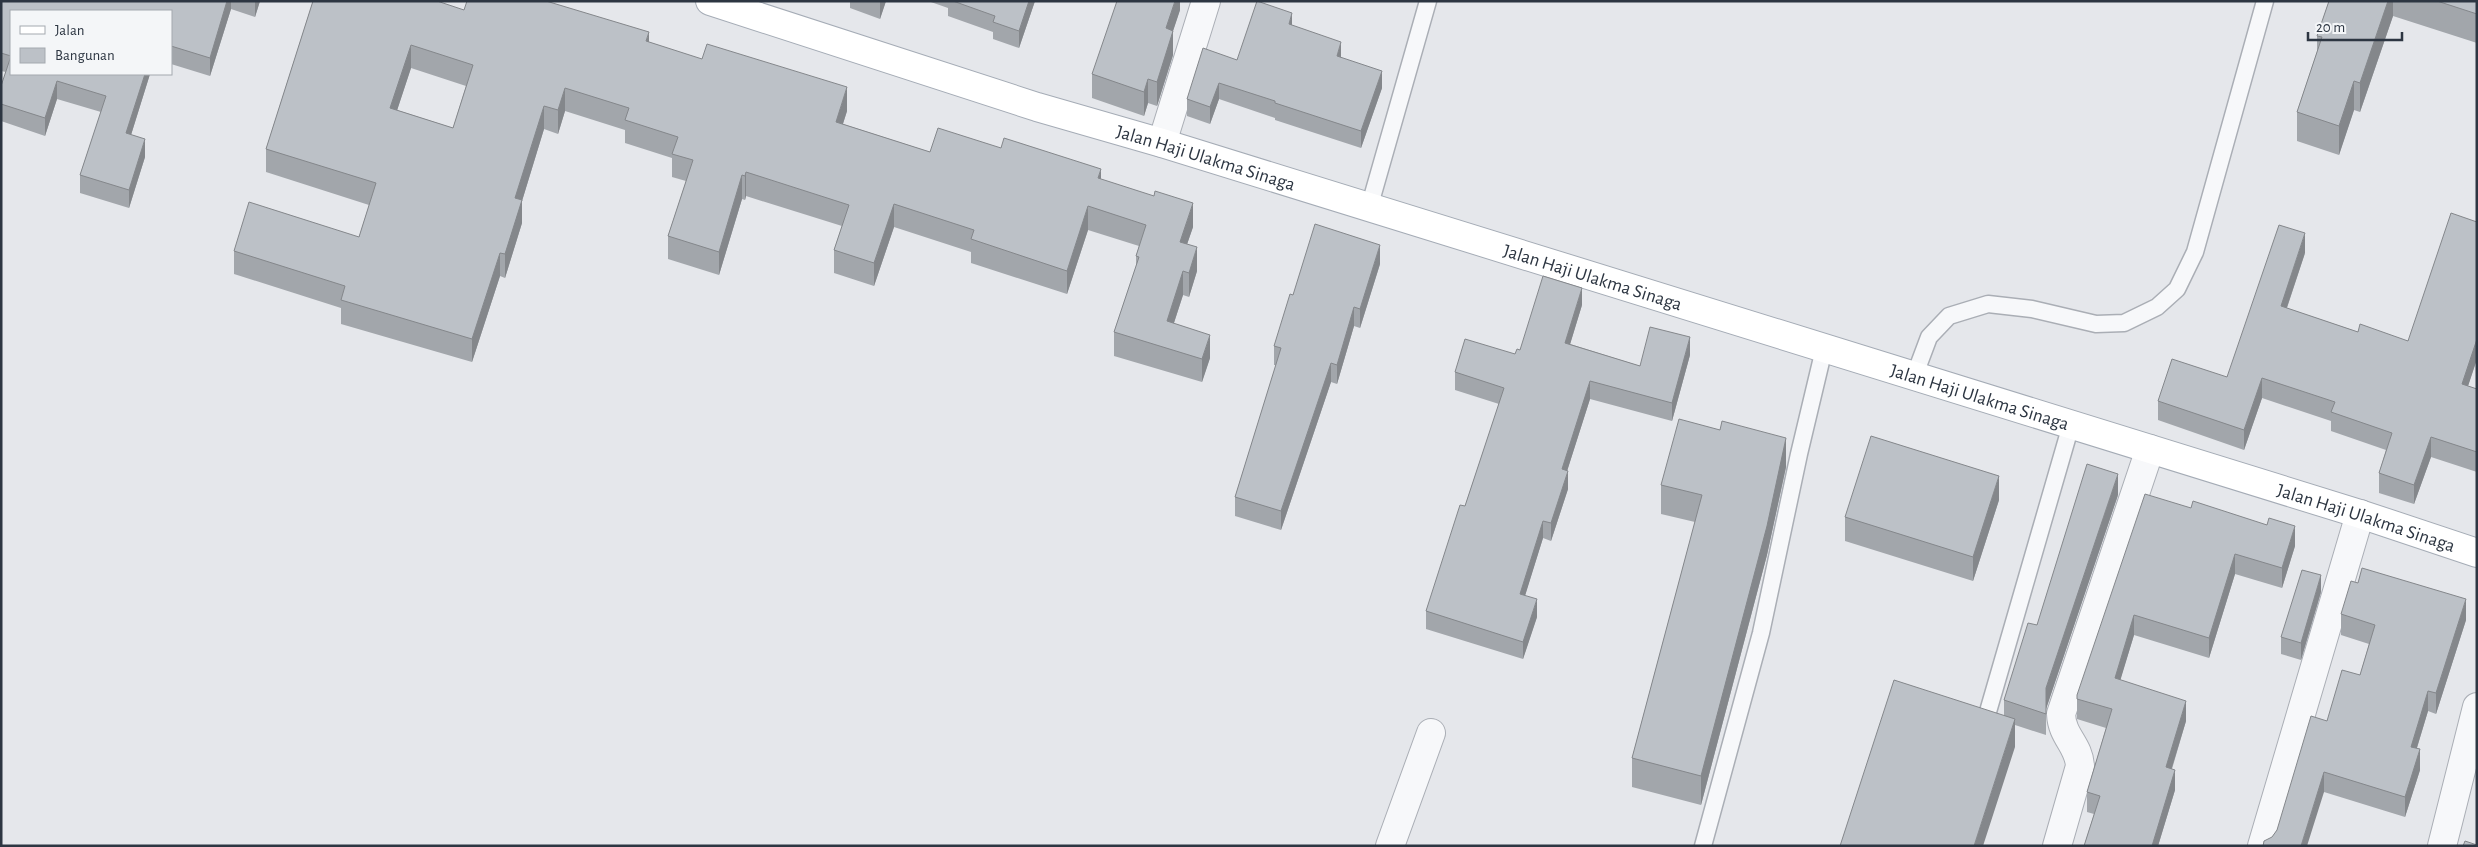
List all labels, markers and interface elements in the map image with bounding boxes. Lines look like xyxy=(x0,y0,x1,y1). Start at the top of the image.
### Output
legend xyxy=(10,10,172,75)
scale bar xyxy=(2308,10,2402,42)
text: 20 m xyxy=(2316,20,2345,35)
text: Jalan xyxy=(55,23,85,38)
text: Bangunan xyxy=(55,48,115,63)
street label: Jalan Haji Ulakma Sinaga xyxy=(1114,122,1297,195)
street label: Jalan Haji Ulakma Sinaga xyxy=(1501,241,1684,315)
street label: Jalan Haji Ulakma Sinaga xyxy=(1888,361,2071,434)
street label: Jalan Haji Ulakma Sinaga xyxy=(2275,481,2458,556)

